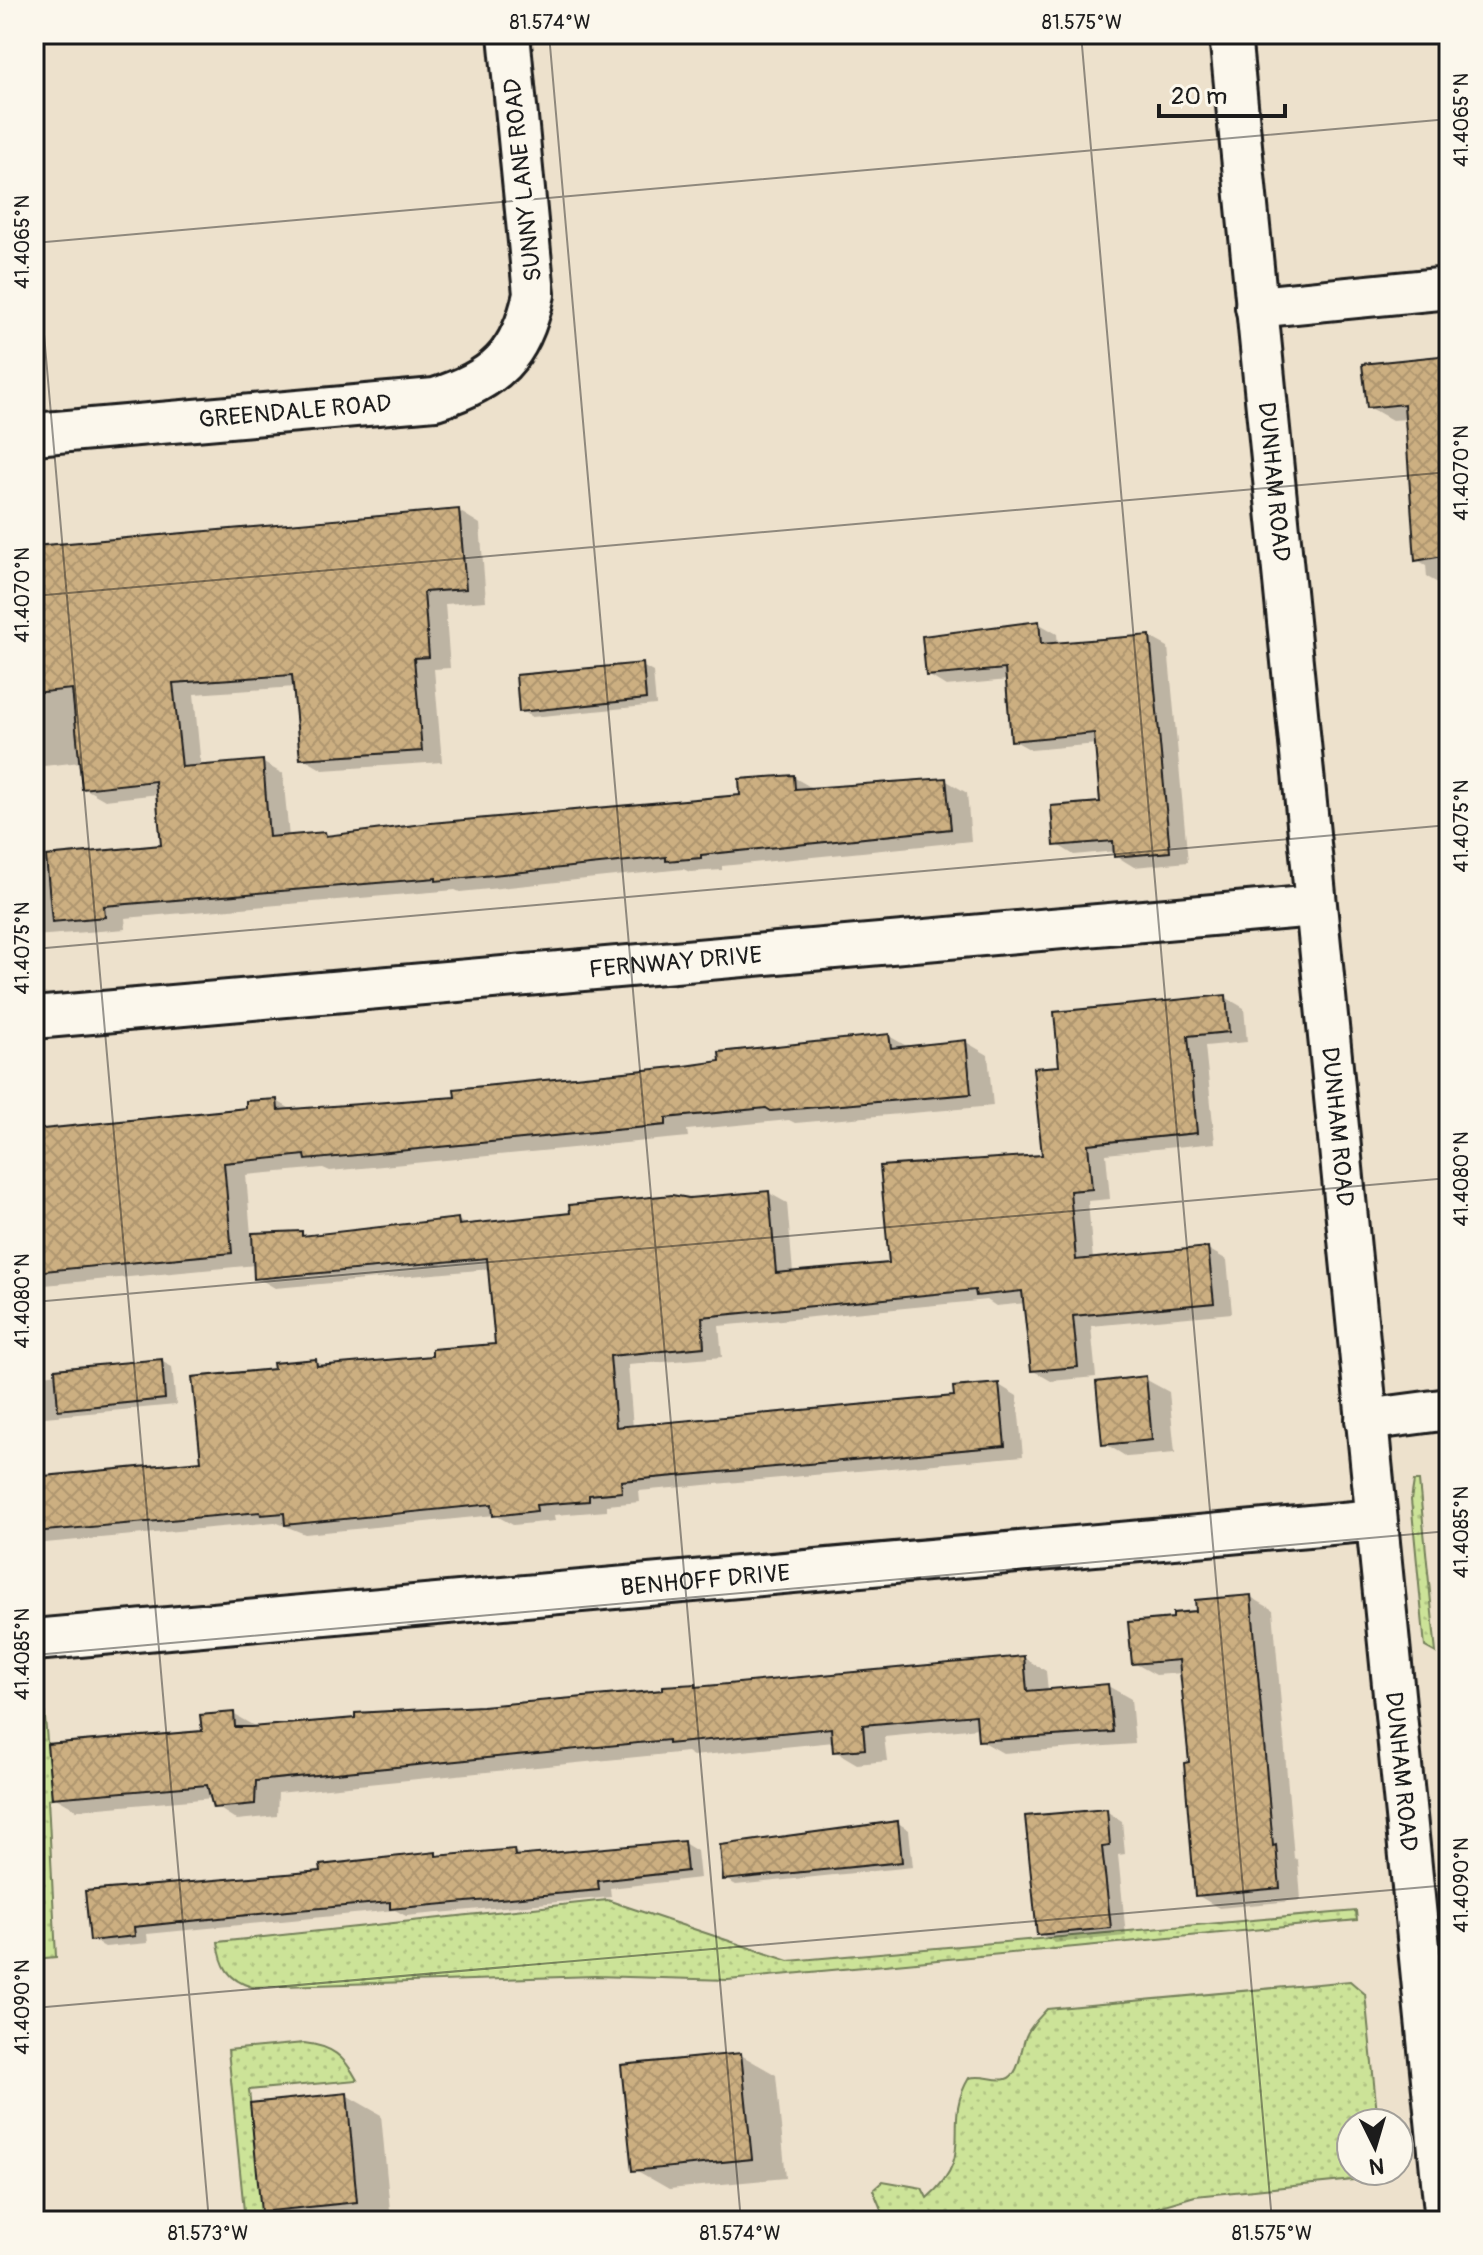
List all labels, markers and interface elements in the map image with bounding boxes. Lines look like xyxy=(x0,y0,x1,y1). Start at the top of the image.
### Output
text: 81.574°W xyxy=(509,10,591,35)
text: 81.575°W xyxy=(1042,10,1122,35)
scale bar xyxy=(1159,68,1285,118)
text: 41.4065°N xyxy=(1449,73,1474,167)
street label: SUNNY LANE ROAD xyxy=(498,77,548,283)
text: 20 m xyxy=(1171,82,1227,111)
text: 41.4065°N xyxy=(10,195,35,289)
street label: GREENDALE ROAD xyxy=(198,388,393,434)
street label: DUNHAM ROAD xyxy=(1252,401,1297,563)
text: 41.4070°N xyxy=(1449,425,1474,521)
text: 41.4070°N xyxy=(10,547,35,643)
text: 41.4075°N xyxy=(1449,780,1474,872)
text: 41.4075°N xyxy=(10,902,35,994)
street label: FERNWAY DRIVE xyxy=(588,940,763,984)
street label: DUNHAM ROAD xyxy=(1316,1046,1360,1208)
text: 41.4080°N xyxy=(1449,1131,1474,1227)
text: 41.4080°N xyxy=(10,1253,35,1349)
text: 41.4085°N xyxy=(1449,1486,1474,1578)
street label: BENHOFF DRIVE xyxy=(619,1558,791,1602)
text: 41.4085°N xyxy=(10,1608,35,1700)
street label: DUNHAM ROAD xyxy=(1379,1690,1424,1853)
text: 41.4090°N xyxy=(1449,1837,1474,1933)
text: 41.4090°N xyxy=(10,1959,35,2055)
north arrow xyxy=(1335,2107,1415,2187)
text: N xyxy=(1368,2151,1385,2181)
text: 81.573°W xyxy=(168,2221,248,2246)
text: 81.574°W xyxy=(699,2221,781,2246)
text: 81.575°W xyxy=(1232,2221,1312,2246)

